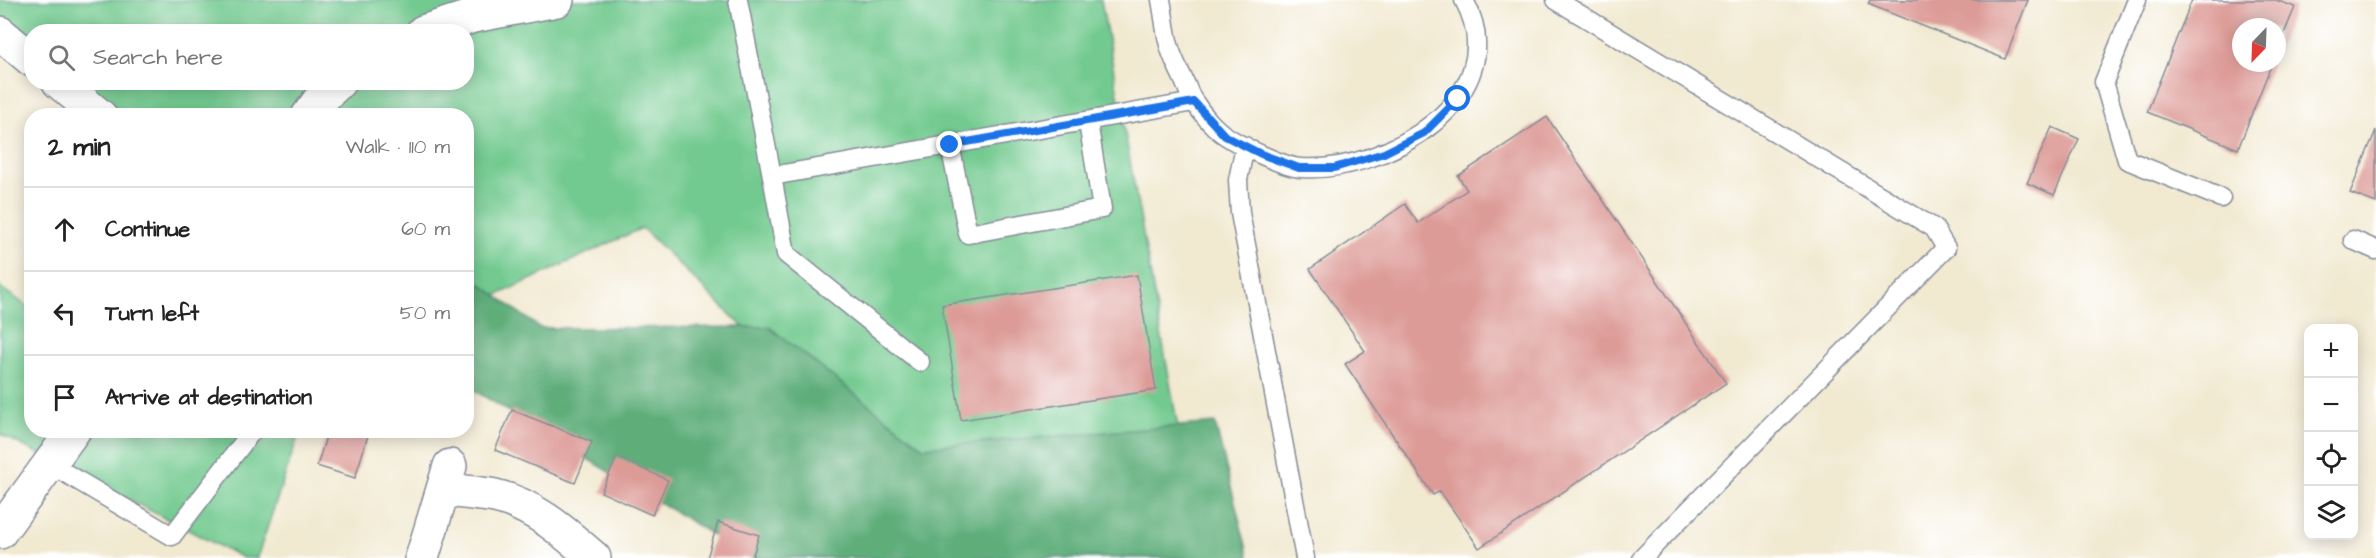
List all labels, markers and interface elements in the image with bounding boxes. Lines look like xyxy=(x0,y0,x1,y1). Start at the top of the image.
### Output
north arrow xyxy=(2232,18,2286,72)
search box xyxy=(24,24,474,90)
icon: search xyxy=(45,41,78,74)
text: Search here xyxy=(93,42,223,73)
route start xyxy=(1444,85,1470,111)
text: 2 min xyxy=(48,129,110,165)
route end xyxy=(936,131,962,157)
text: Walk · 110 m xyxy=(345,133,450,161)
icon: ahead xyxy=(48,213,81,246)
text: Continue xyxy=(105,214,190,245)
text: 60 m xyxy=(401,215,450,243)
icon: left xyxy=(48,297,81,330)
text: Turn left xyxy=(105,298,199,329)
text: 50 m xyxy=(400,299,450,327)
map controls xyxy=(2304,324,2358,540)
button: + xyxy=(2304,324,2358,378)
button: − xyxy=(2304,378,2358,432)
icon: arrive xyxy=(48,381,81,414)
text: Arrive at destination xyxy=(105,382,312,413)
button: locate xyxy=(2304,432,2358,486)
button: layers xyxy=(2304,486,2358,540)

